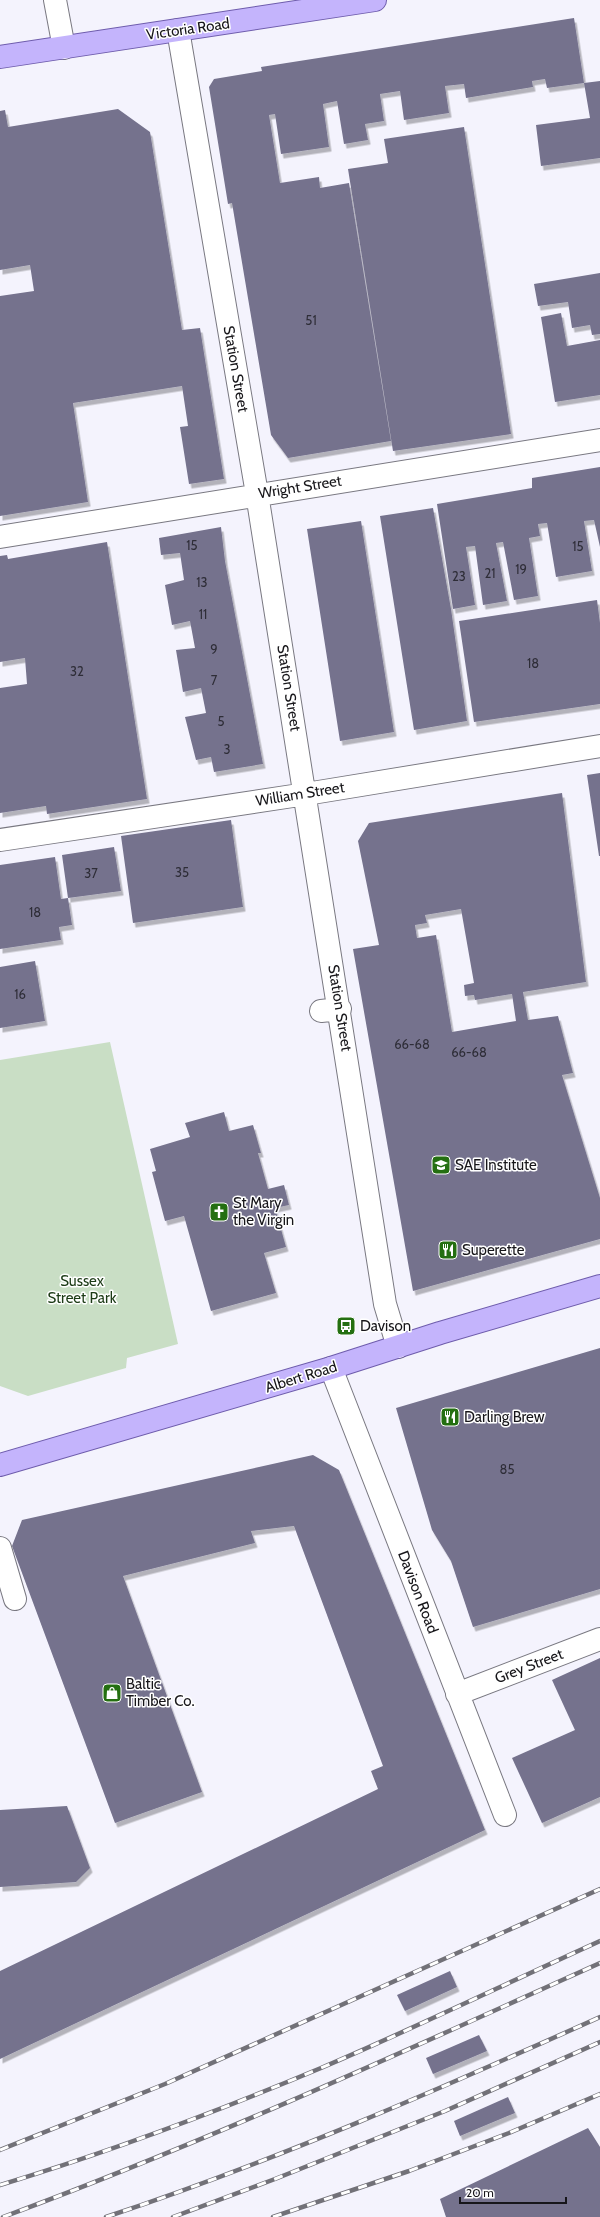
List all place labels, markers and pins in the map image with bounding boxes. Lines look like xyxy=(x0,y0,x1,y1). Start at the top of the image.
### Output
school or university icon: SAE Institute xyxy=(430,1154,452,1176)
place label: SAE Institute xyxy=(455,1156,537,1174)
place label: St Mary the Virgin xyxy=(233,1194,294,1229)
church icon: St Mary the Virgin xyxy=(208,1201,230,1223)
restaurant icon: Superette xyxy=(437,1239,459,1261)
place label: Superette xyxy=(462,1241,525,1259)
bus stop icon: Davison xyxy=(335,1315,357,1337)
place label: Davison xyxy=(360,1317,411,1335)
restaurant icon: Darling Brew xyxy=(439,1406,461,1428)
place label: Darling Brew xyxy=(464,1408,545,1426)
place label: Baltic Timber Co. xyxy=(126,1675,195,1710)
shop icon: Baltic Timber Co. xyxy=(101,1682,123,1704)

